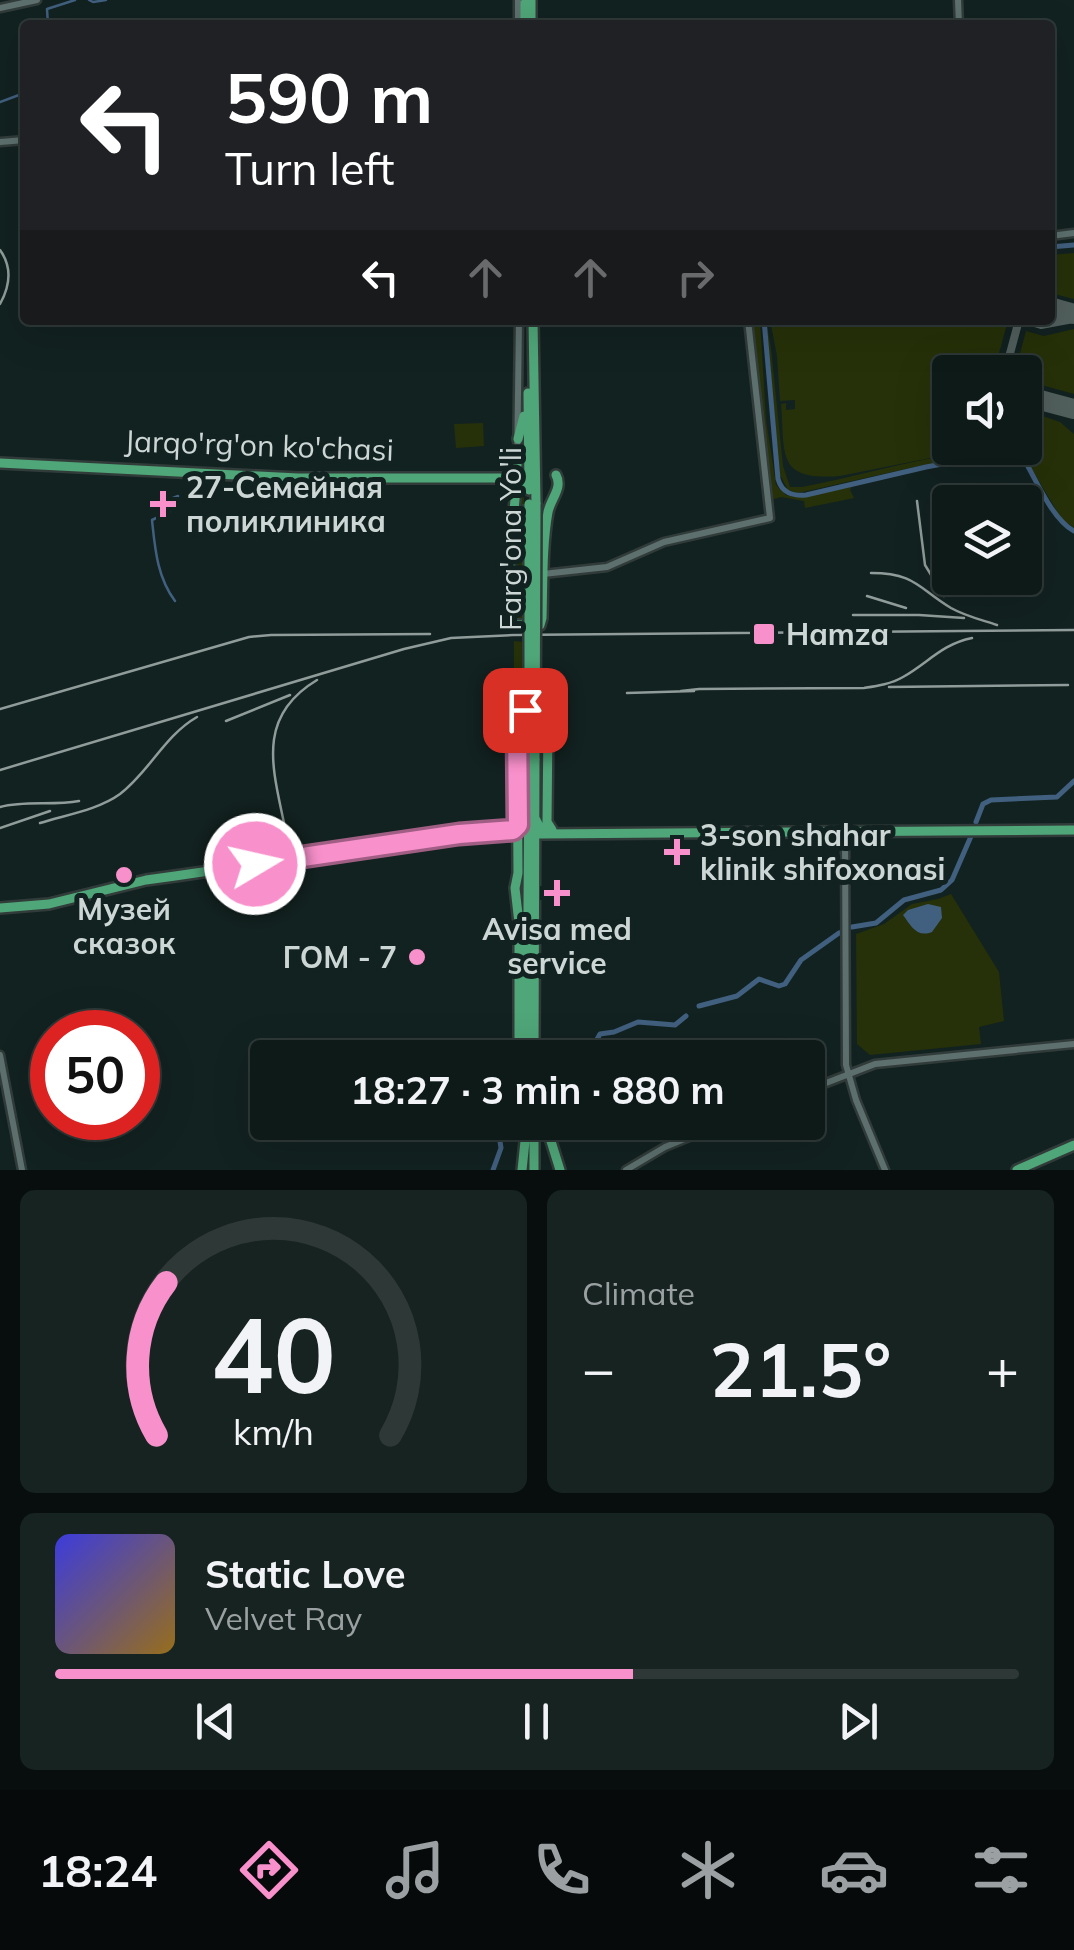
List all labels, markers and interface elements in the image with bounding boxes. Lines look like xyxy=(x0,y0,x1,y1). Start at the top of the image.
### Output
text: 590 m xyxy=(225,53,433,141)
icon: left xyxy=(60,60,190,190)
text: Turn left xyxy=(225,140,394,196)
icon: left xyxy=(353,250,408,305)
icon: ahead xyxy=(458,250,513,305)
icon: ahead xyxy=(563,250,618,305)
icon: right xyxy=(668,250,723,305)
map controls xyxy=(932,355,1042,595)
button: sound xyxy=(932,355,1042,465)
street label: Jarqo'rg'on ko'chasi xyxy=(124,421,394,469)
street label: Farg'ona Yo'li xyxy=(491,447,529,631)
place label: 27-Семейная поликлиника xyxy=(186,468,386,540)
button: layers xyxy=(932,485,1042,595)
marker: 27-Семейная поликлиника xyxy=(150,491,176,517)
place label: Hamza xyxy=(786,615,889,653)
marker: Hamza xyxy=(751,621,777,647)
pin xyxy=(483,668,568,753)
icon: arrive xyxy=(498,683,553,738)
position arrow xyxy=(203,812,307,916)
place label: 3-son shahar klinik shifoxonasi xyxy=(700,816,945,888)
marker: 3-son shahar klinik shifoxonasi xyxy=(664,839,690,865)
marker: Музей сказок xyxy=(113,864,135,886)
marker: Avisa med service xyxy=(544,880,570,906)
place label: Музей сказок xyxy=(73,890,176,962)
place label: Avisa med service xyxy=(482,910,632,982)
place label: ГОМ - 7 xyxy=(283,938,397,976)
marker: ГОМ - 7 xyxy=(406,946,428,968)
speed limit sign: 50 xyxy=(30,1010,160,1140)
text: 18:27 · 3 min · 880 m xyxy=(350,1066,725,1114)
text: Climate xyxy=(582,1273,695,1313)
text: 40 xyxy=(211,1288,336,1419)
text: 21.5° xyxy=(709,1322,892,1416)
text: − xyxy=(582,1334,615,1403)
text: + xyxy=(986,1334,1019,1403)
text: km/h xyxy=(233,1409,314,1454)
text: Static Love xyxy=(205,1550,406,1598)
text: Velvet Ray xyxy=(205,1598,362,1638)
icon: previous xyxy=(188,1694,243,1749)
icon: pause xyxy=(509,1694,564,1749)
icon: next xyxy=(831,1694,886,1749)
icon: directions xyxy=(234,1835,304,1905)
icon: music xyxy=(380,1835,450,1905)
icon: phone xyxy=(527,1835,597,1905)
icon: climate xyxy=(673,1835,743,1905)
icon: car xyxy=(819,1835,889,1905)
icon: filters xyxy=(966,1835,1036,1905)
text: 18:24 xyxy=(38,1842,157,1898)

